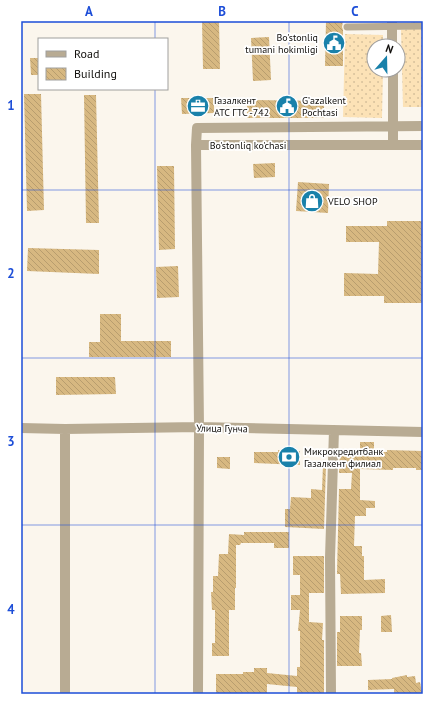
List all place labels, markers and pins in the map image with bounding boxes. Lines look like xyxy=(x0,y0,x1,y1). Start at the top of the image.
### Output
public building icon: Bo'stonliq tumani hokimligi xyxy=(321,30,347,56)
place label: Bo'stonliq tumani hokimligi xyxy=(245,31,318,56)
office icon: Газалкент АТС ГТС -742 xyxy=(185,93,211,119)
public building icon: Gʼazalkent Pochtasi xyxy=(274,93,300,119)
place label: Газалкент АТС ГТС -742 xyxy=(214,94,269,119)
place label: Gʼazalkent Pochtasi xyxy=(302,94,347,119)
shop icon: VELO SHOP xyxy=(299,188,325,214)
place label: VELO SHOP xyxy=(327,195,378,208)
bank icon: Микрокредитбанк Газалкент филиал xyxy=(276,444,302,470)
place label: Микрокредитбанк Газалкент филиал xyxy=(304,445,384,470)

